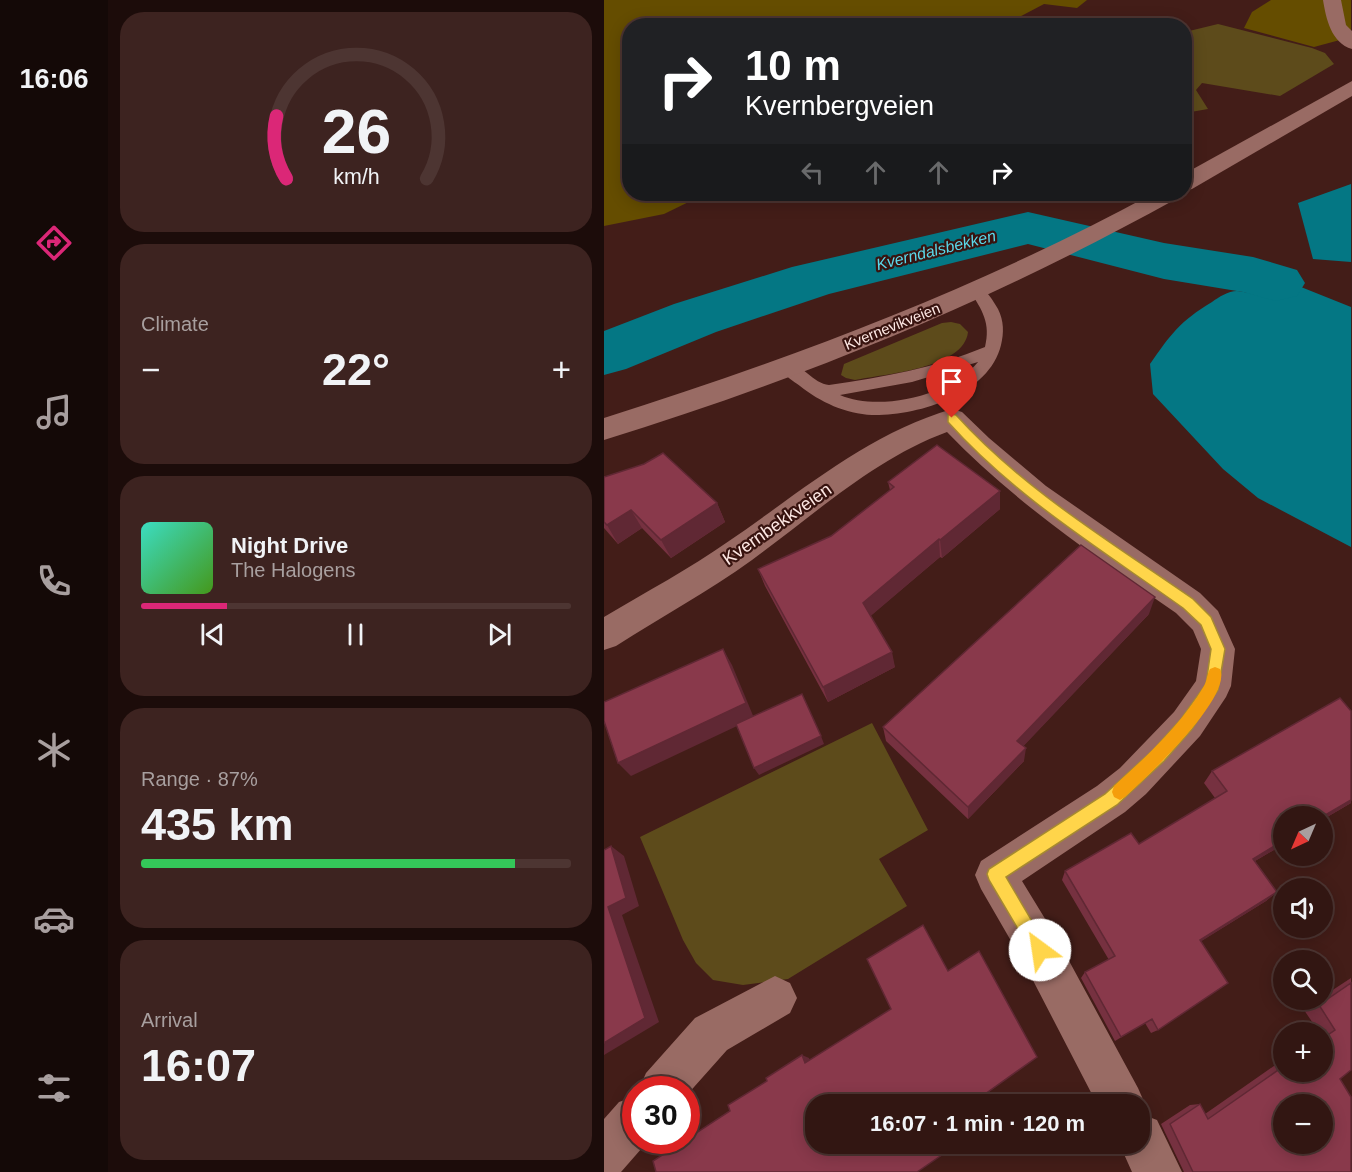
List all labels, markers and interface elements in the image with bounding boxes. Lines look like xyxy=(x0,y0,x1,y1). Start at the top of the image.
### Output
icon: right xyxy=(646,42,724,120)
text: 10 m xyxy=(745,42,841,89)
text: 16:06 xyxy=(19,64,89,94)
text: Kvernbergveien xyxy=(745,91,934,121)
text: 26 xyxy=(321,97,391,166)
icon: left xyxy=(796,156,829,189)
icon: ahead xyxy=(859,156,892,189)
icon: ahead xyxy=(922,156,955,189)
icon: right xyxy=(985,156,1018,189)
text: km/h xyxy=(333,165,379,189)
icon: directions xyxy=(33,222,75,264)
water label: Kverndalsbekken xyxy=(874,227,998,273)
street label: Kvernevikveien xyxy=(842,299,942,353)
text: Climate xyxy=(141,313,209,335)
text: 22° xyxy=(322,344,390,395)
text: − xyxy=(141,351,160,388)
text: + xyxy=(552,351,571,388)
pin xyxy=(926,356,977,418)
icon: arrive xyxy=(935,365,968,398)
icon: music xyxy=(33,391,75,433)
street label: Kvernbekkveien xyxy=(719,479,835,569)
text: Night Drive xyxy=(231,533,348,558)
text: The Halogens xyxy=(231,559,356,581)
icon: phone xyxy=(33,560,75,602)
icon: previous xyxy=(196,618,229,651)
icon: pause xyxy=(339,618,372,651)
icon: next xyxy=(483,618,516,651)
icon: climate xyxy=(33,729,75,771)
text: Range · 87% xyxy=(141,768,258,790)
text: 435 km xyxy=(141,799,294,850)
north arrow xyxy=(1273,806,1333,866)
map controls xyxy=(1273,806,1333,1154)
button: sound xyxy=(1273,878,1333,938)
icon: car xyxy=(33,898,75,940)
position arrow xyxy=(1008,918,1072,982)
button: search xyxy=(1273,950,1333,1010)
text: Arrival xyxy=(141,1009,198,1031)
button: + xyxy=(1273,1022,1333,1082)
text: 16:07 xyxy=(141,1040,256,1091)
icon: filters xyxy=(33,1067,75,1109)
speed limit sign: 30 xyxy=(622,1076,700,1154)
button: − xyxy=(1273,1094,1333,1154)
text: 16:07 · 1 min · 120 m xyxy=(870,1111,1085,1136)

